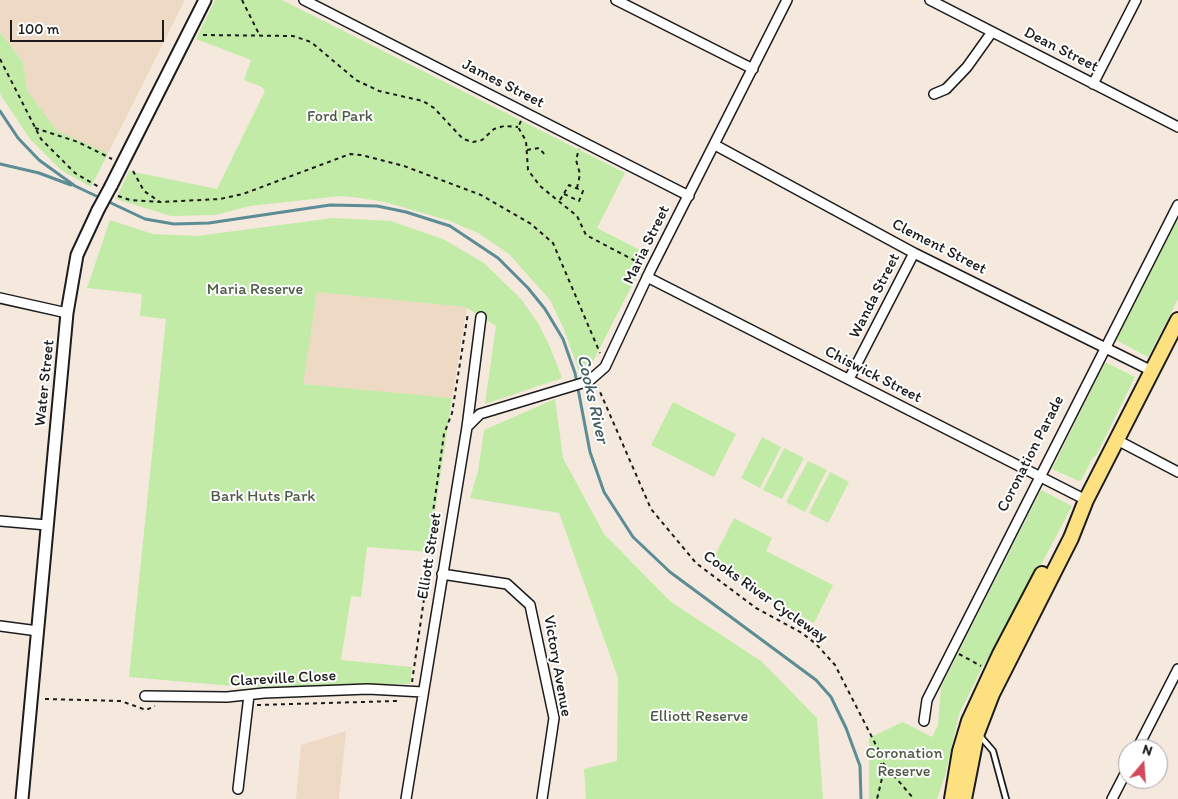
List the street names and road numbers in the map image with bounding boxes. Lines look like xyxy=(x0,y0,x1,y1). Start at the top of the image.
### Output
street label: Dean Street xyxy=(1021,23,1101,77)
street label: James Street xyxy=(459,55,547,113)
street label: Maria Street xyxy=(620,202,674,288)
street label: Clement Street xyxy=(888,215,990,279)
street label: Wanda Street xyxy=(845,250,905,342)
street label: Water Street xyxy=(31,339,59,427)
street label: Chiswick Street xyxy=(821,342,925,408)
street label: Coronation Parade xyxy=(993,393,1069,515)
street label: Elliott Street xyxy=(414,511,446,601)
street label: Cooks River Cycleway xyxy=(699,547,831,647)
street label: Victory Avenue xyxy=(539,614,575,718)
street label: Clareville Close xyxy=(229,667,337,691)

